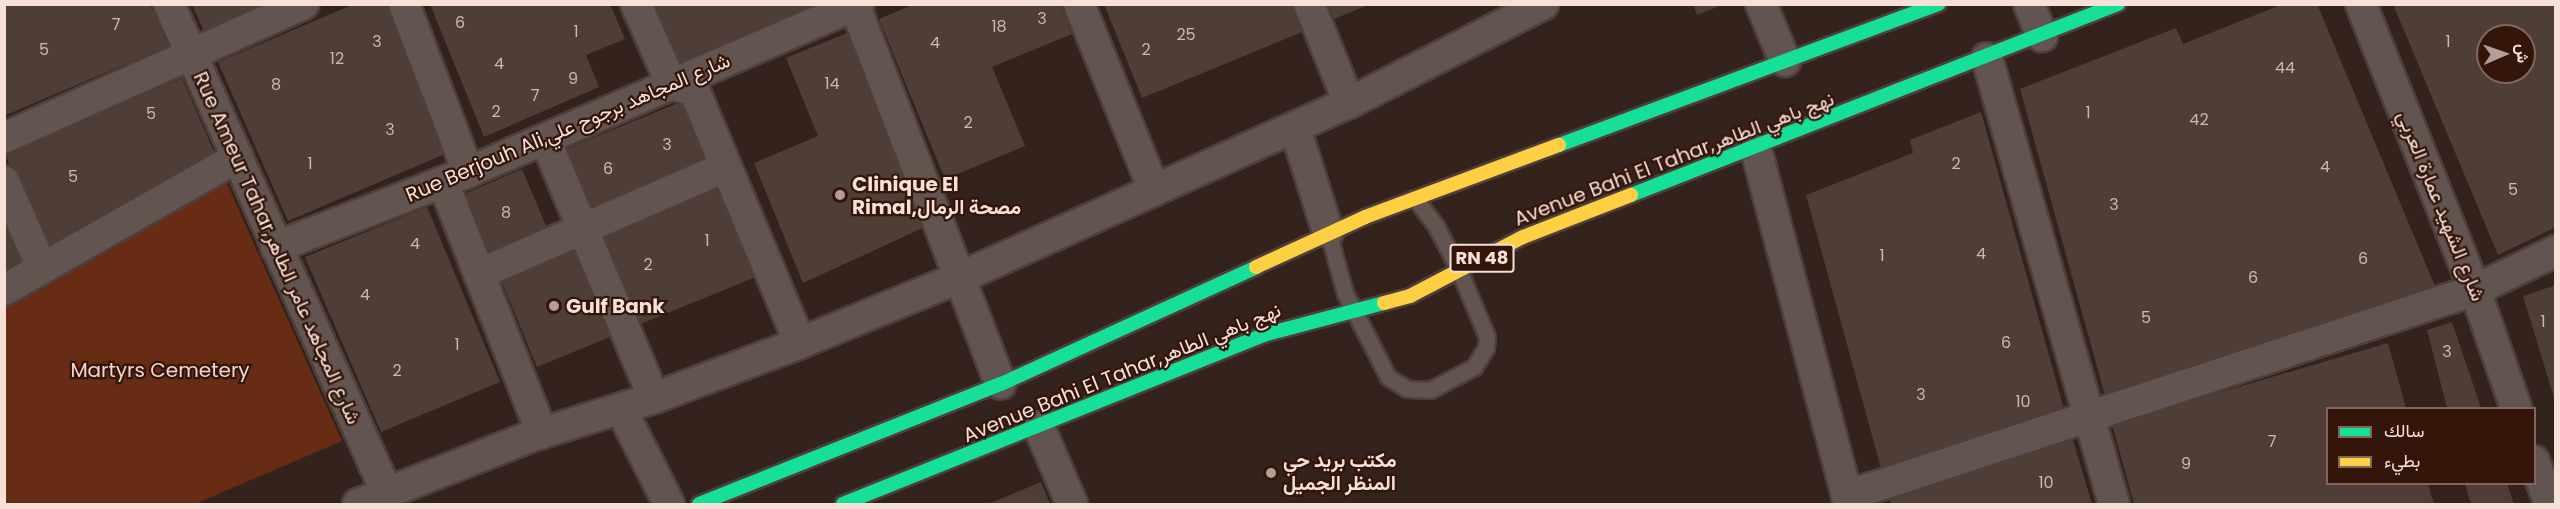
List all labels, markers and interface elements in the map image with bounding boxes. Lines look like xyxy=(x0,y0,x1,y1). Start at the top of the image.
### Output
house number: 3 xyxy=(1037,9,1047,29)
house number: 6 xyxy=(455,13,465,33)
house number: 7 xyxy=(112,15,120,35)
house number: 18 xyxy=(991,17,1007,37)
house number: 1 xyxy=(573,22,579,42)
north arrow xyxy=(2476,24,2536,84)
house number: 25 xyxy=(1176,25,1196,45)
house number: 3 xyxy=(372,32,382,52)
house number: 1 xyxy=(2445,32,2451,52)
house number: 4 xyxy=(930,33,940,53)
house number: 5 xyxy=(39,40,49,60)
house number: 2 xyxy=(1141,40,1151,60)
text: ش xyxy=(2511,43,2534,63)
house number: 12 xyxy=(330,49,344,69)
street label: Rue Berjouh Ali,شارع المجاهد برجوح علي xyxy=(402,49,734,207)
house number: 4 xyxy=(494,54,504,74)
house number: 44 xyxy=(2275,58,2295,78)
street label: Rue Ameur Tahar,شارع المجاهد عامر الطاهر xyxy=(188,68,366,428)
house number: 9 xyxy=(568,69,578,89)
house number: 14 xyxy=(824,74,840,94)
house number: 8 xyxy=(271,75,281,95)
house number: 7 xyxy=(531,86,539,106)
street label: Avenue Bahi El Tahar,نهج باهي الطاهر xyxy=(1511,87,1837,231)
house number: 2 xyxy=(491,102,501,122)
house number: 1 xyxy=(2085,103,2091,123)
house number: 5 xyxy=(146,104,156,124)
street label: شارع الشهيد عمارة العربي xyxy=(2392,107,2490,305)
house number: 42 xyxy=(2189,110,2209,130)
house number: 2 xyxy=(963,113,973,133)
house number: 3 xyxy=(385,120,395,140)
house number: 3 xyxy=(662,135,672,155)
house number: 1 xyxy=(307,154,313,174)
house number: 2 xyxy=(1951,154,1961,174)
house number: 4 xyxy=(2320,157,2330,177)
house number: 6 xyxy=(603,159,613,179)
house number: 5 xyxy=(68,167,78,187)
place label: Clinique El Rimal,مصحة الرمال xyxy=(852,172,1021,219)
house number: 5 xyxy=(2508,180,2518,200)
marker: Clinique El Rimal,مصحة الرمال xyxy=(833,188,847,202)
house number: 3 xyxy=(2109,195,2119,215)
house number: 8 xyxy=(501,203,511,223)
house number: 1 xyxy=(704,231,710,251)
house number: 4 xyxy=(410,234,420,254)
road number: RN 48 xyxy=(1449,243,1515,273)
house number: 4 xyxy=(1976,244,1986,264)
house number: 1 xyxy=(1879,246,1885,266)
house number: 6 xyxy=(2358,249,2368,269)
house number: 2 xyxy=(643,255,653,275)
house number: 6 xyxy=(2248,268,2258,288)
house number: 4 xyxy=(360,285,370,305)
place label: Gulf Bank xyxy=(566,294,665,318)
street label: Avenue Bahi El Tahar,نهج باهي الطاهر xyxy=(960,298,1284,448)
marker: Gulf Bank xyxy=(547,299,561,313)
house number: 5 xyxy=(2141,308,2151,328)
house number: 1 xyxy=(2540,312,2546,332)
house number: 6 xyxy=(2001,333,2011,353)
house number: 1 xyxy=(454,335,460,355)
house number: 3 xyxy=(2442,342,2452,362)
park label: Martyrs Cemetery xyxy=(70,358,250,382)
house number: 2 xyxy=(392,361,402,381)
house number: 3 xyxy=(1916,385,1926,405)
house number: 10 xyxy=(2015,392,2031,412)
legend xyxy=(2326,407,2536,485)
text: سالك xyxy=(2384,418,2424,443)
house number: 7 xyxy=(2268,432,2276,452)
text: بطيء xyxy=(2384,448,2420,473)
place label: مكتب بريد حي المنظر الجميل xyxy=(1283,449,1397,496)
house number: 9 xyxy=(2181,454,2191,474)
marker: مكتب بريد حي المنظر الجميل xyxy=(1264,466,1278,480)
house number: 10 xyxy=(2038,473,2054,493)

